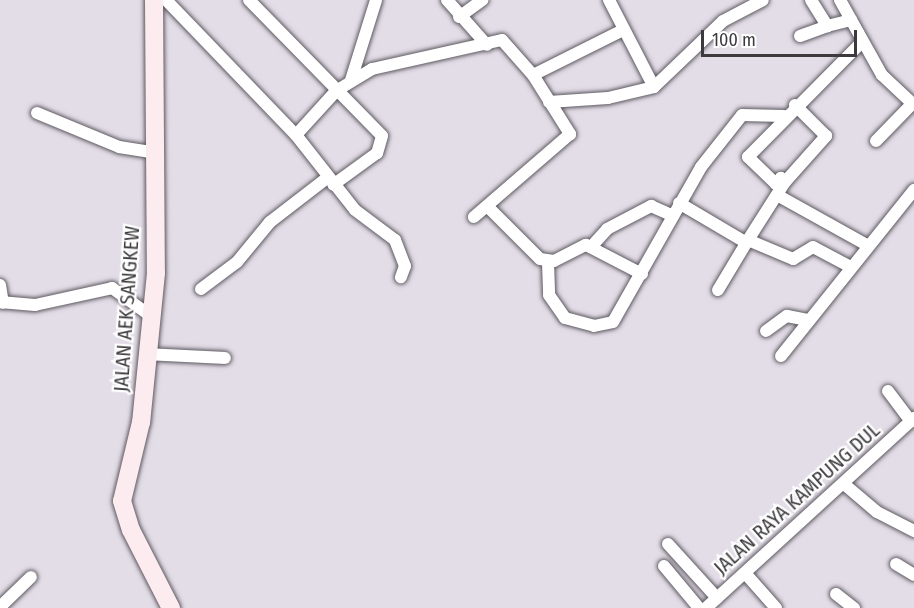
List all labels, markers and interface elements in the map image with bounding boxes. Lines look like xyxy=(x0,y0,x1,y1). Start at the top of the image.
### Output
scale bar xyxy=(704,18,860,56)
text: 100 m xyxy=(712,29,756,51)
street label: JALAN AEK SANGKEW xyxy=(109,225,145,393)
street label: JALAN RAYA KAMPUNG DUL xyxy=(709,418,885,580)

